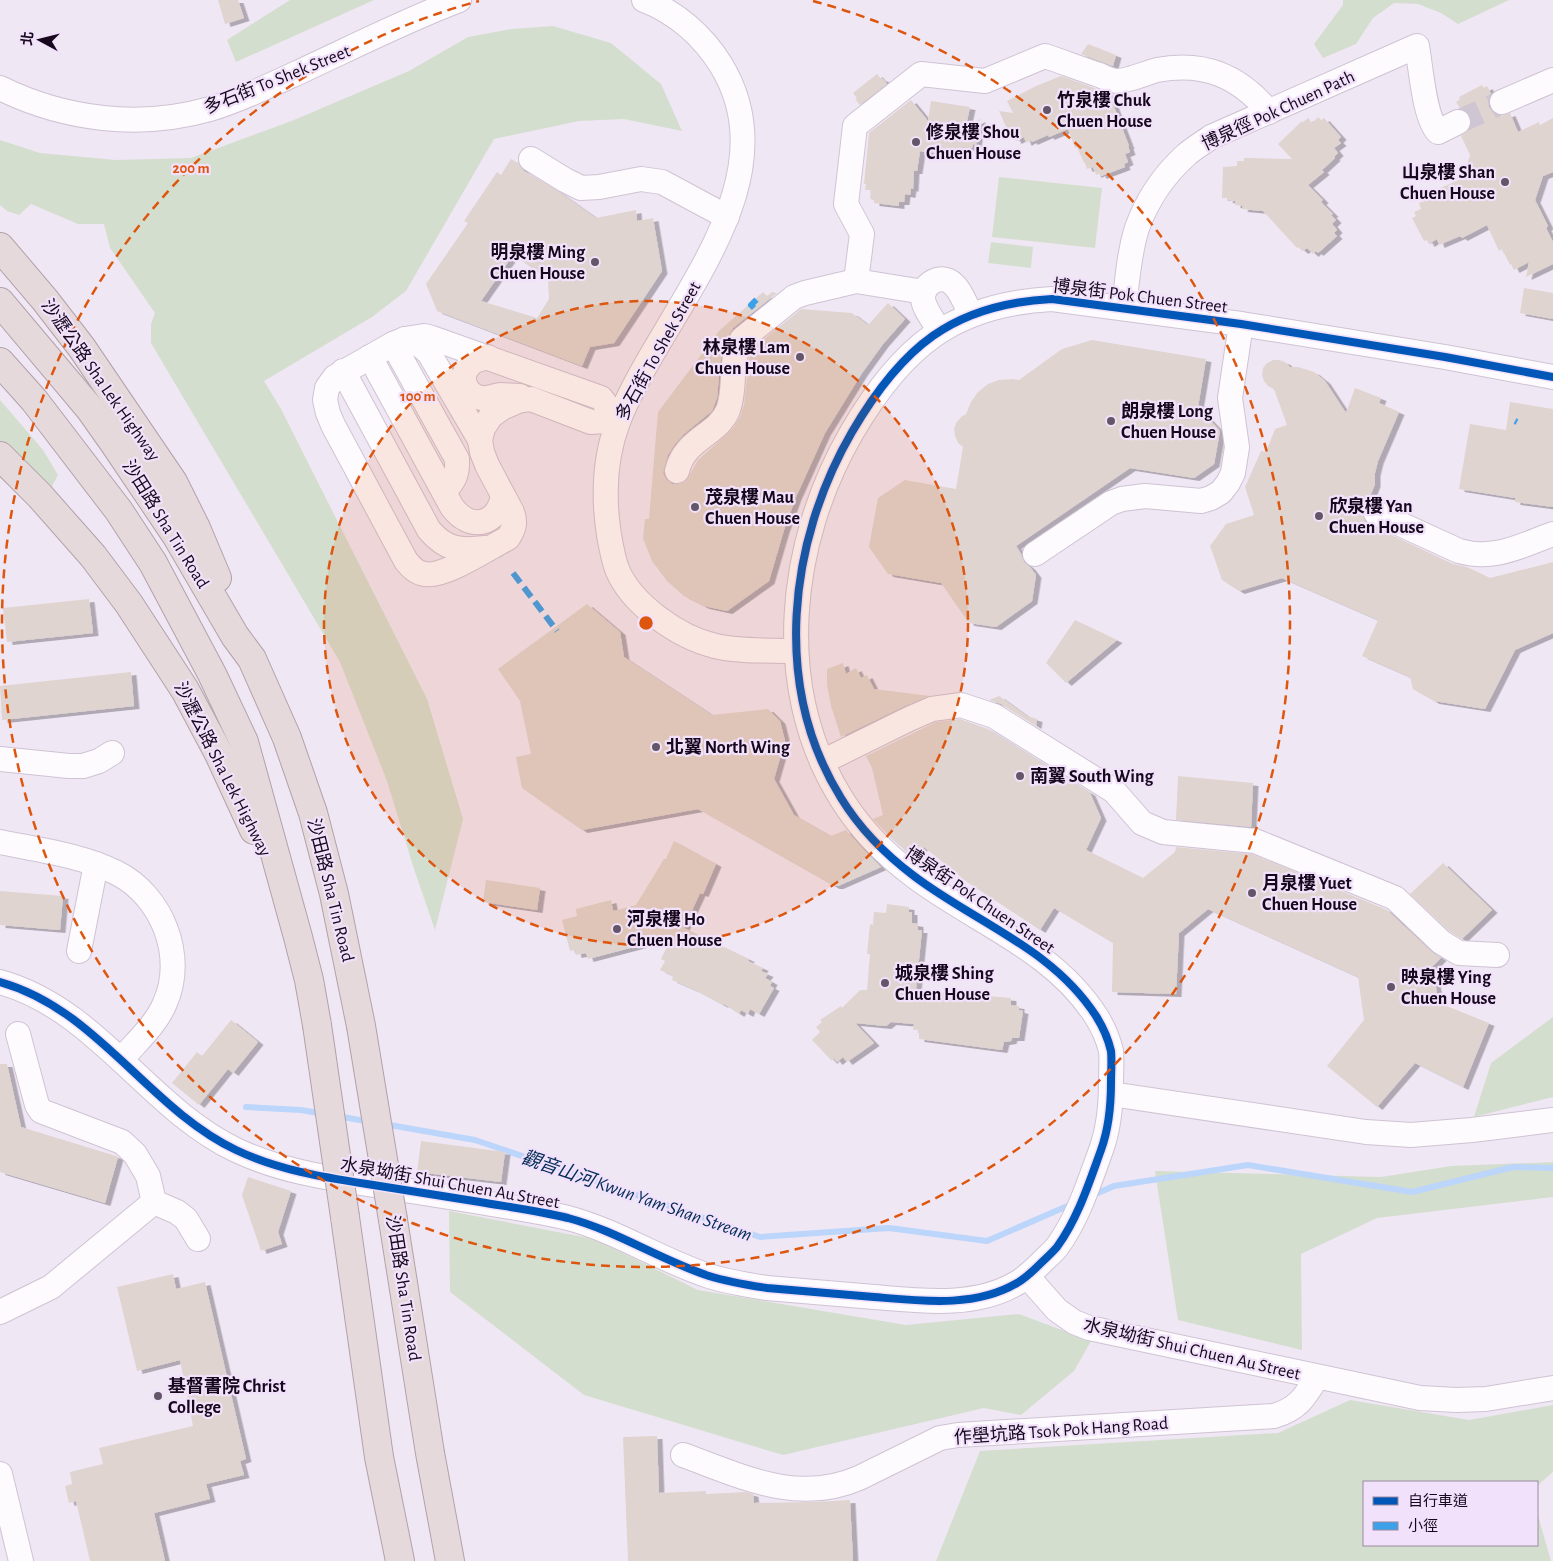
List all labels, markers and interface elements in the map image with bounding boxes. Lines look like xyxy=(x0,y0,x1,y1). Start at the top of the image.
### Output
north arrow xyxy=(15,15,65,65)
text: 北 xyxy=(19,31,36,46)
street label: 多石街 To Shek Street xyxy=(201,40,353,117)
street label: 博泉徑 Pok Chuen Path xyxy=(1198,66,1358,154)
place label: 竹泉樓 Chuk Chuen House xyxy=(1057,90,1152,131)
marker: 竹泉樓 Chuk Chuen House xyxy=(1041,104,1053,116)
place label: 修泉樓 Shou Chuen House xyxy=(925,122,1021,163)
marker: 修泉樓 Shou Chuen House xyxy=(910,136,922,148)
text: 200 m xyxy=(172,161,210,176)
place label: 山泉樓 Shan Chuen House xyxy=(1400,162,1495,203)
marker: 山泉樓 Shan Chuen House xyxy=(1499,176,1511,188)
place label: 明泉樓 Ming Chuen House xyxy=(490,242,586,283)
marker: 明泉樓 Ming Chuen House xyxy=(589,256,601,268)
street label: 博泉街 Pok Chuen Street xyxy=(1051,275,1229,317)
street label: 多石街 To Shek Street xyxy=(611,278,705,424)
street label: 沙瀝公路 Sha Lek Highway xyxy=(38,295,165,465)
place label: 林泉樓 Lam Chuen House xyxy=(695,337,790,378)
marker: 林泉樓 Lam Chuen House xyxy=(794,351,806,363)
text: 100 m xyxy=(400,389,436,404)
place label: 朗泉樓 Long Chuen House xyxy=(1121,401,1216,442)
marker: 朗泉樓 Long Chuen House xyxy=(1105,415,1117,427)
street label: 沙田路 Sha Tin Road xyxy=(119,456,213,592)
place label: 茂泉樓 Mau Chuen House xyxy=(705,487,800,528)
place label: 欣泉樓 Yan Chuen House xyxy=(1329,496,1424,537)
marker: 茂泉樓 Mau Chuen House xyxy=(689,501,701,513)
marker: 欣泉樓 Yan Chuen House xyxy=(1313,510,1325,522)
centre of rings xyxy=(637,614,655,632)
street label: 沙瀝公路 Sha Lek Highway xyxy=(170,679,276,860)
place label: 北翼 North Wing xyxy=(666,738,791,757)
marker: 北翼 North Wing xyxy=(650,741,662,753)
place label: 南翼 South Wing xyxy=(1030,767,1155,786)
marker: 南翼 South Wing xyxy=(1014,770,1026,782)
street label: 沙田路 Sha Tin Road xyxy=(303,816,359,964)
street label: 博泉街 Pok Chuen Street xyxy=(901,842,1059,958)
place label: 月泉樓 Yuet Chuen House xyxy=(1262,873,1357,914)
marker: 月泉樓 Yuet Chuen House xyxy=(1246,887,1258,899)
place label: 河泉樓 Ho Chuen House xyxy=(627,909,722,950)
marker: 河泉樓 Ho Chuen House xyxy=(611,923,623,935)
place label: 城泉樓 Shing Chuen House xyxy=(895,963,994,1004)
place label: 映泉樓 Ying Chuen House xyxy=(1401,967,1496,1008)
marker: 城泉樓 Shing Chuen House xyxy=(879,977,891,989)
marker: 映泉樓 Ying Chuen House xyxy=(1385,981,1397,993)
water label: 觀音山河 Kwun Yam Shan Stream xyxy=(519,1146,755,1245)
street label: 水泉坳街 Shui Chuen Au Street xyxy=(339,1154,561,1212)
street label: 沙田路 Sha Tin Road xyxy=(383,1214,425,1362)
street label: 水泉坳街 Shui Chuen Au Street xyxy=(1082,1314,1303,1384)
place label: 基督書院 Christ College xyxy=(168,1376,286,1417)
marker: 基督書院 Christ College xyxy=(152,1390,164,1402)
street label: 作壆坑路 Tsok Pok Hang Road xyxy=(953,1413,1169,1447)
legend xyxy=(1363,1481,1538,1546)
text: 自行車道 xyxy=(1408,1493,1468,1509)
text: 小徑 xyxy=(1408,1518,1438,1534)

